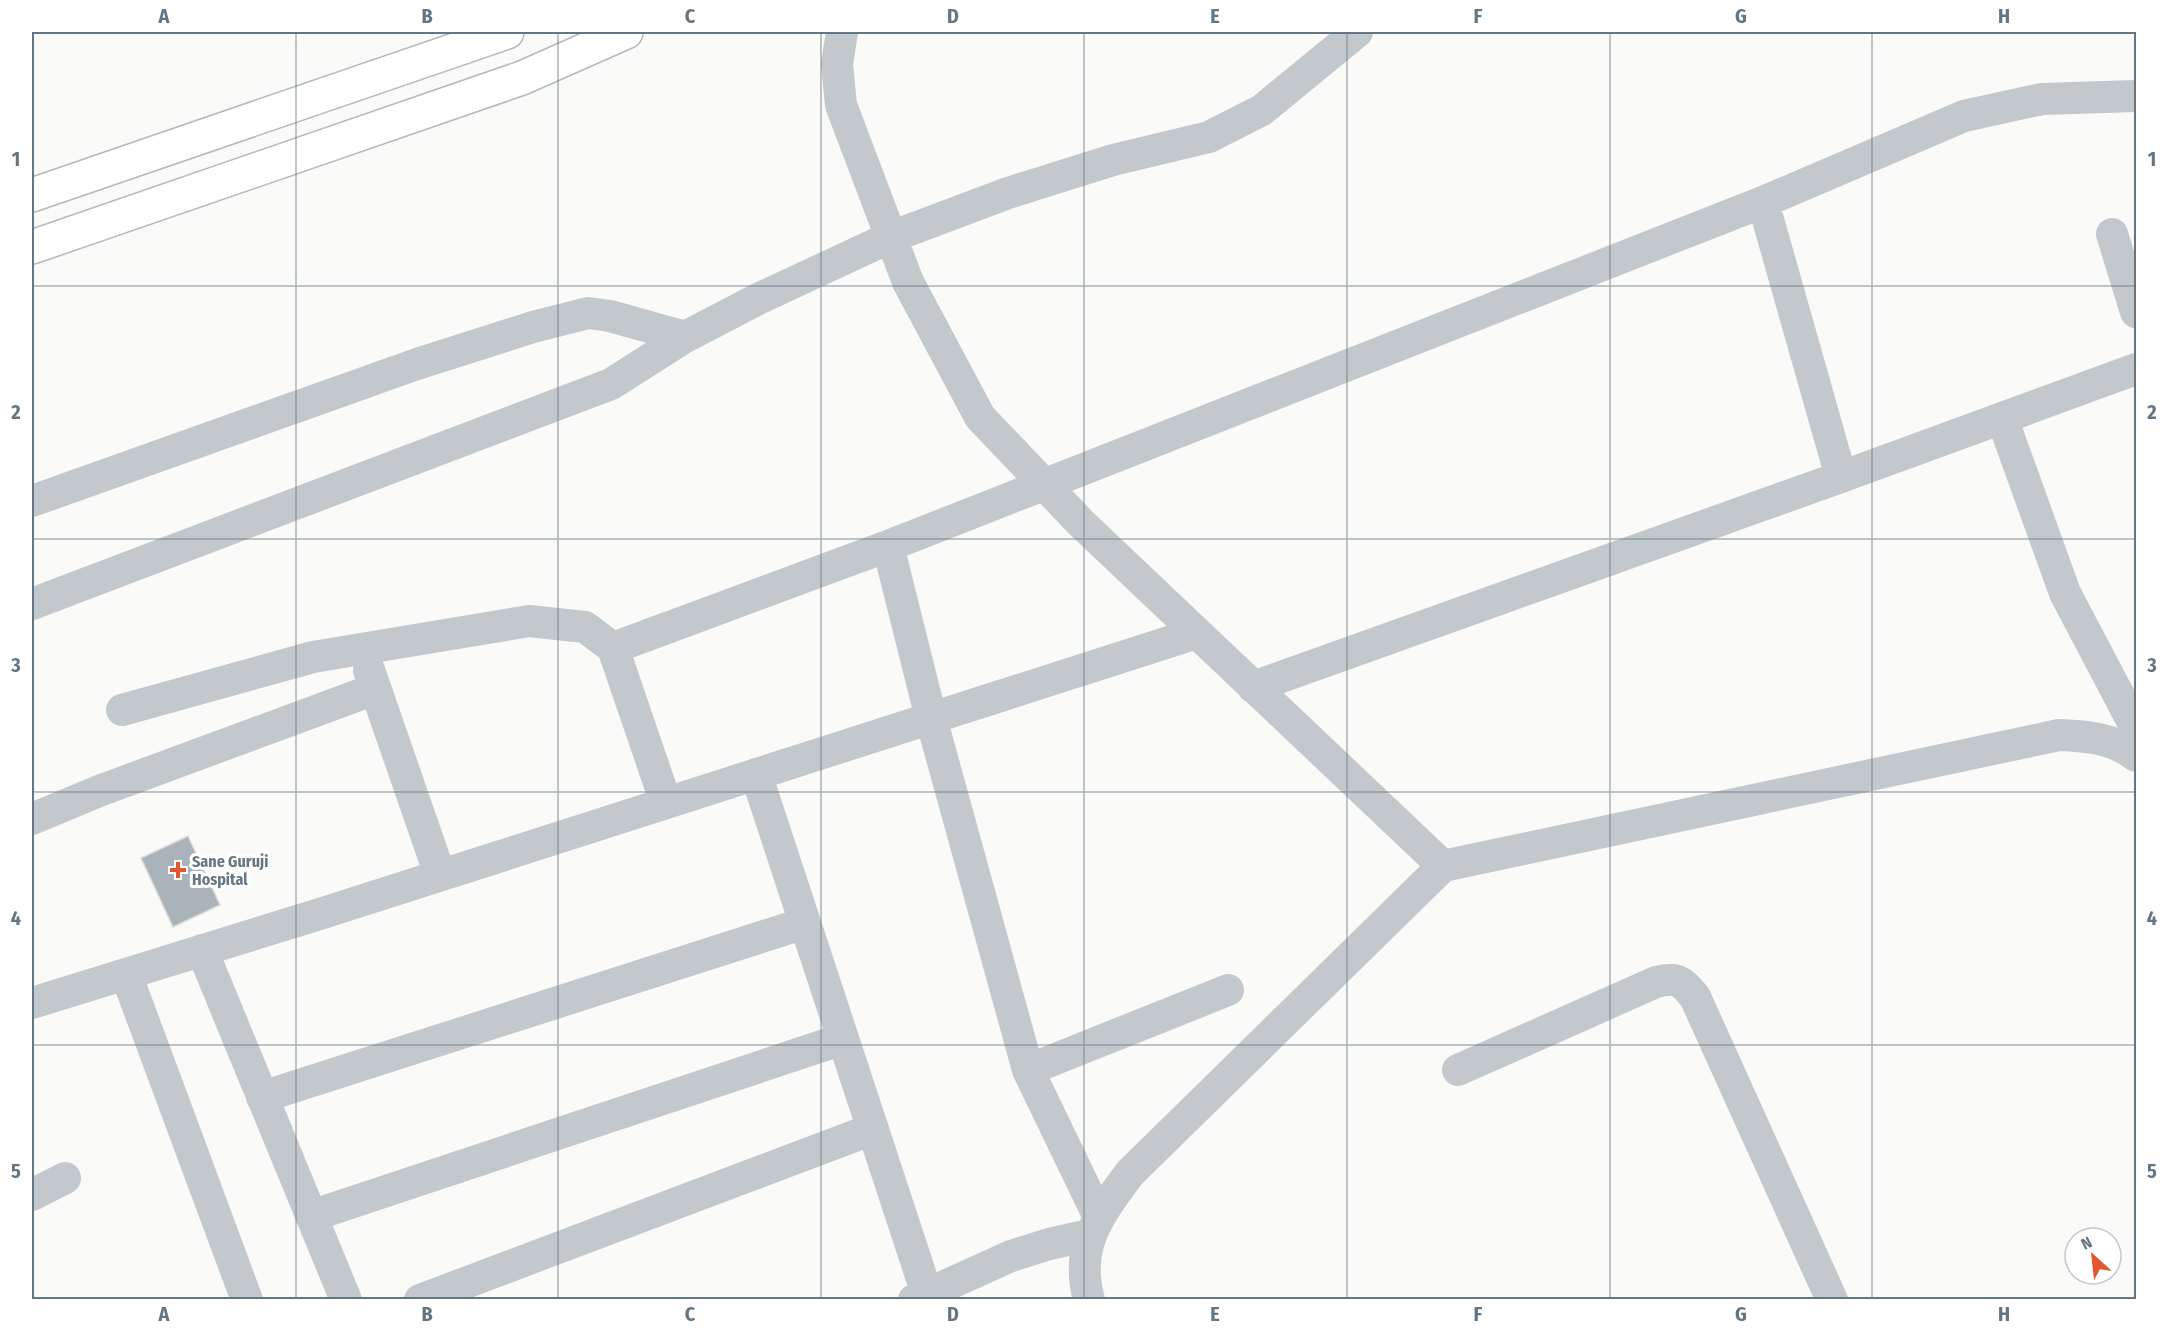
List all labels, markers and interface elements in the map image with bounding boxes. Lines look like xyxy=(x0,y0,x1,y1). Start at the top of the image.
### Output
text: A xyxy=(158,4,171,28)
text: B xyxy=(421,4,433,28)
text: C xyxy=(685,4,696,28)
text: D xyxy=(947,4,959,28)
text: E xyxy=(1210,4,1220,28)
text: F xyxy=(1474,4,1483,28)
text: G xyxy=(1735,4,1747,28)
text: H xyxy=(1998,4,2010,28)
text: 1 xyxy=(12,147,20,171)
text: 1 xyxy=(2148,147,2156,171)
text: 2 xyxy=(10,400,21,424)
text: 2 xyxy=(2146,400,2157,424)
text: 3 xyxy=(10,653,21,677)
text: 3 xyxy=(2146,653,2157,677)
place label: Sane Guruji Hospital xyxy=(192,852,268,889)
marker: Sane Guruji Hospital xyxy=(169,861,187,879)
text: 4 xyxy=(11,906,21,930)
text: 4 xyxy=(2147,906,2157,930)
text: 5 xyxy=(11,1159,21,1183)
text: 5 xyxy=(2147,1159,2157,1183)
north arrow xyxy=(2063,1226,2123,1286)
text: N xyxy=(2078,1232,2095,1254)
text: A xyxy=(158,1302,171,1326)
text: B xyxy=(421,1302,433,1326)
text: C xyxy=(685,1302,696,1326)
text: D xyxy=(947,1302,959,1326)
text: E xyxy=(1210,1302,1220,1326)
text: F xyxy=(1474,1302,1483,1326)
text: G xyxy=(1735,1302,1747,1326)
text: H xyxy=(1998,1302,2010,1326)

